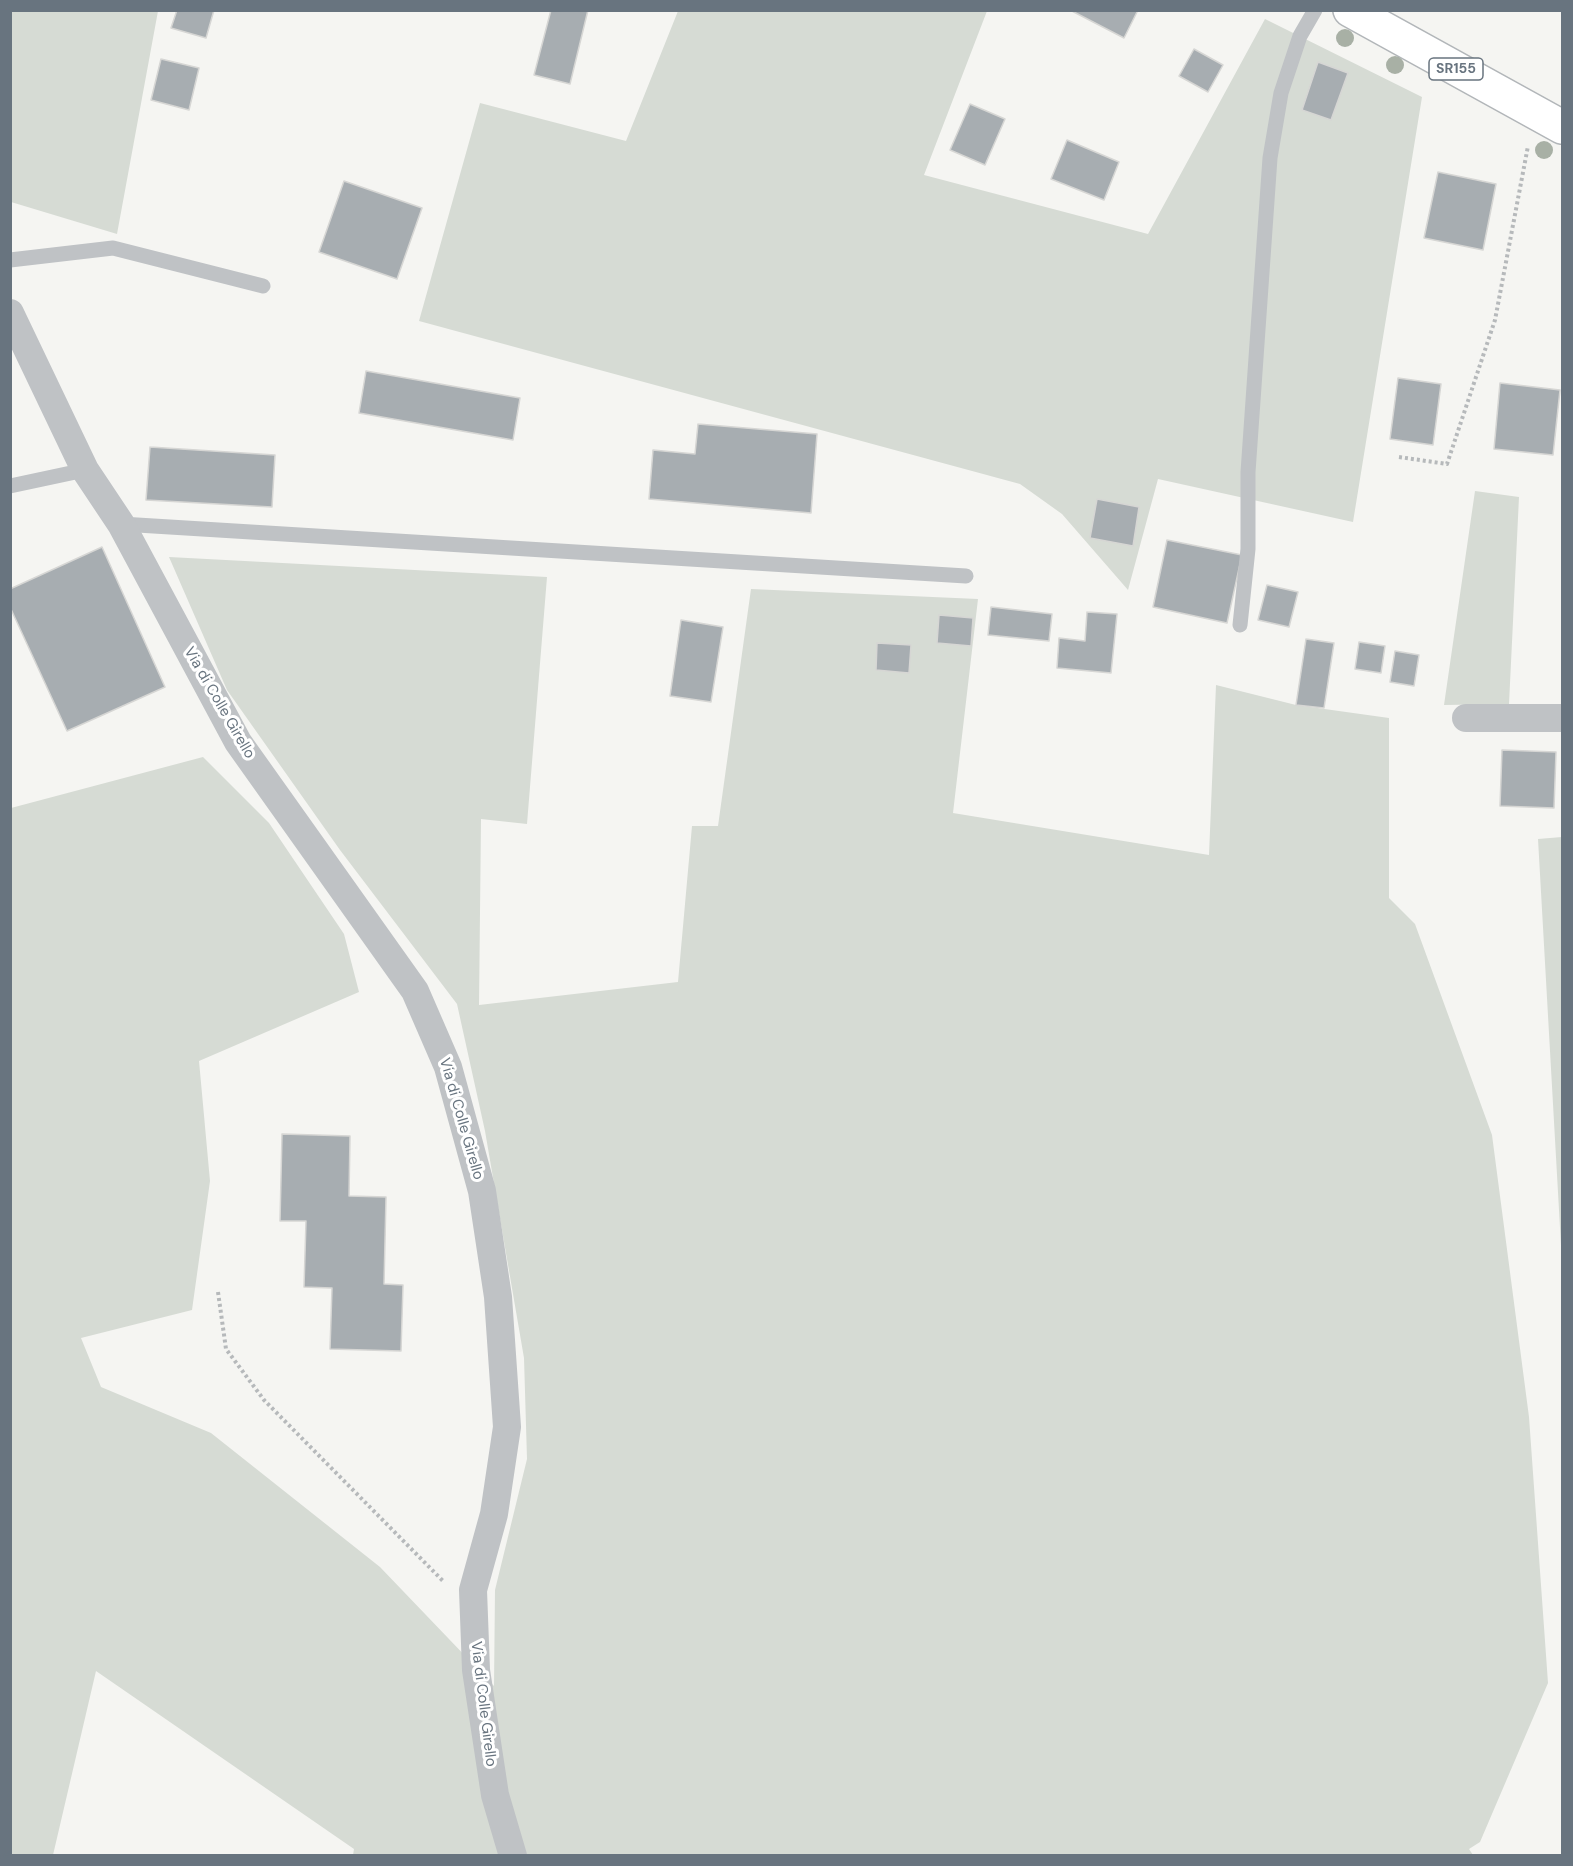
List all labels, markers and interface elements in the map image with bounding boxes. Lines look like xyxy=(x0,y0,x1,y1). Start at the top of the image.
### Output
road number: SR155 xyxy=(1429,58,1483,80)
street label: Via di Colle Girello xyxy=(180,644,258,762)
street label: Via di Colle Girello xyxy=(435,1056,487,1182)
street label: Via di Colle Girello xyxy=(466,1640,500,1768)

